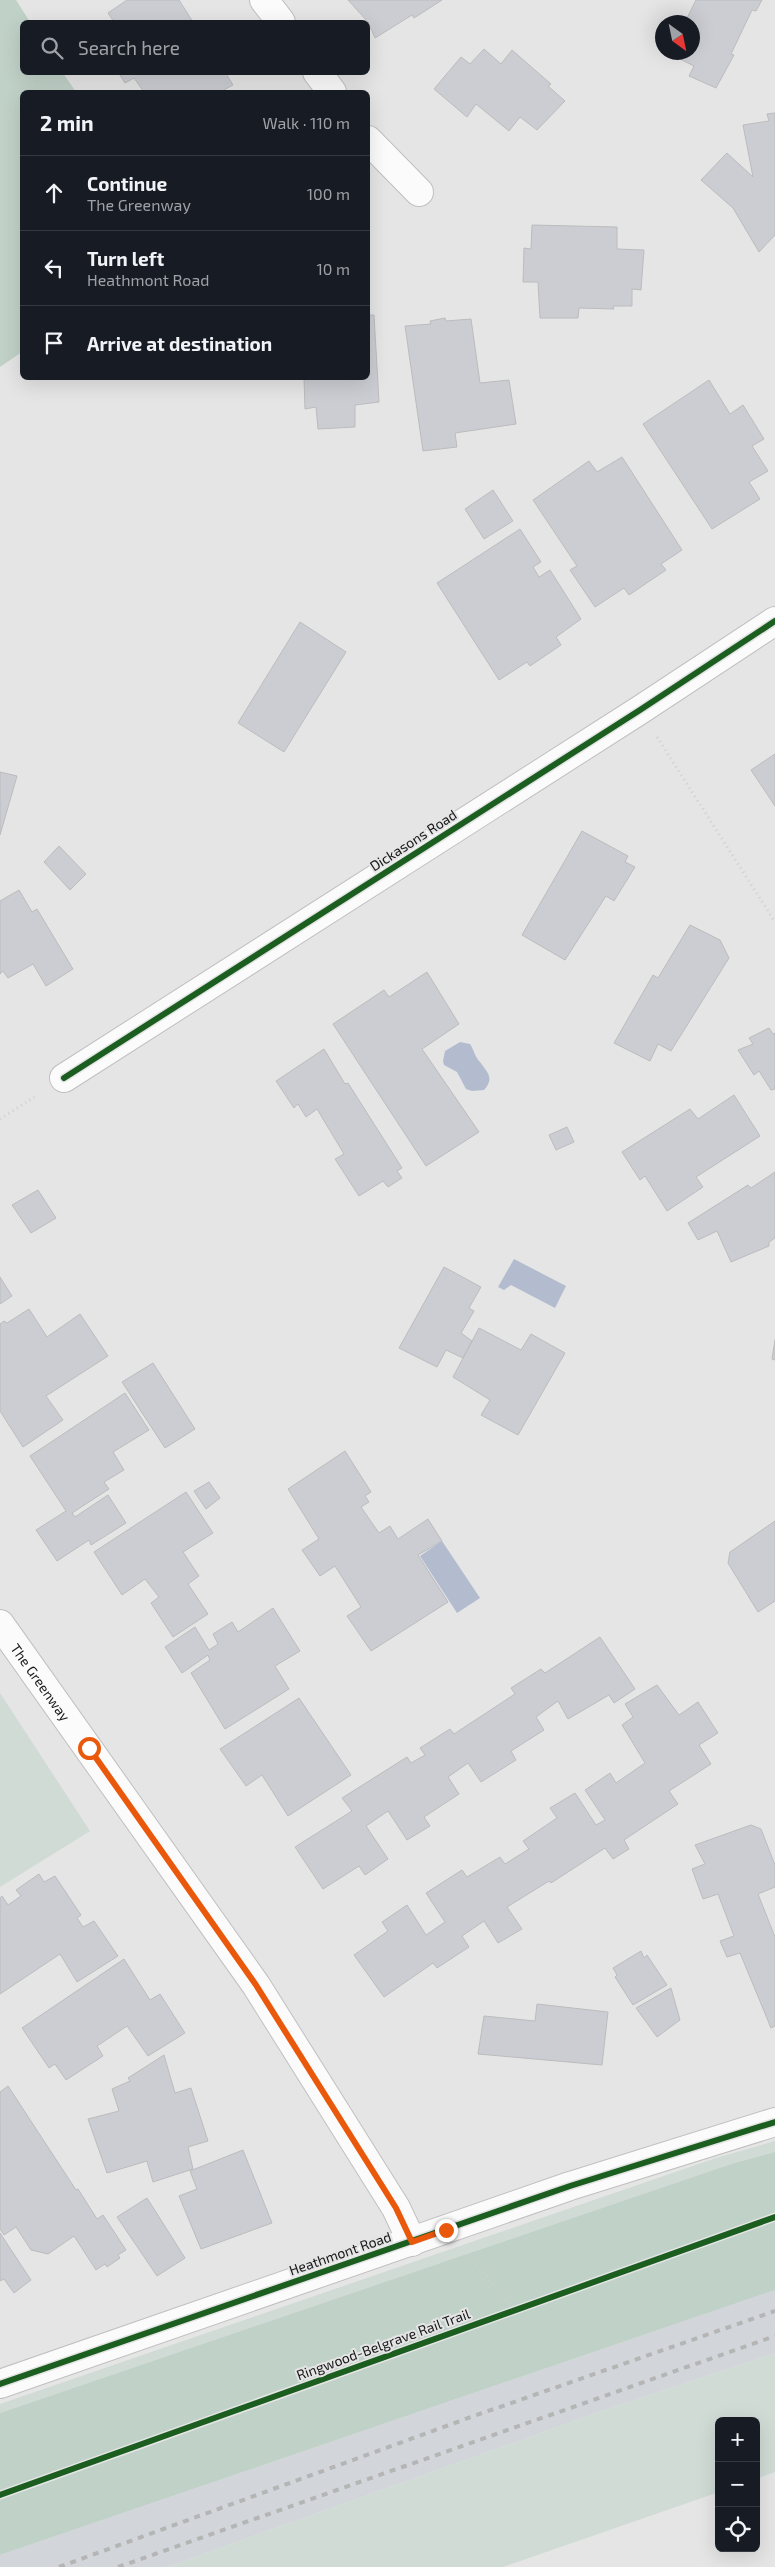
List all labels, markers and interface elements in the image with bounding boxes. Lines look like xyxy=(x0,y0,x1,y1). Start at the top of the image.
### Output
north arrow xyxy=(655,15,700,60)
search box xyxy=(20,20,370,75)
icon: search xyxy=(38,34,66,62)
text: Search here xyxy=(78,36,180,59)
text: 2 min xyxy=(40,110,94,135)
text: Walk · 110 m xyxy=(263,113,350,132)
text: Continue xyxy=(87,172,167,195)
icon: ahead xyxy=(40,179,68,207)
text: 100 m xyxy=(307,184,350,203)
text: The Greenway xyxy=(87,195,191,214)
text: Turn left xyxy=(87,247,164,270)
icon: left xyxy=(40,254,68,282)
text: 10 m xyxy=(316,259,350,278)
text: Heathmont Road xyxy=(87,270,209,289)
icon: arrive xyxy=(40,329,68,357)
text: Arrive at destination xyxy=(87,332,272,355)
street label: Dickasons Road xyxy=(366,806,460,874)
street label: The Greenway xyxy=(8,1640,75,1724)
route start xyxy=(78,1737,101,1760)
route end xyxy=(435,2219,458,2242)
street label: Heathmont Road xyxy=(287,2228,393,2278)
street label: Ringwood-Belgrave Rail Trail xyxy=(294,2304,473,2383)
map controls xyxy=(715,2417,760,2552)
button: + xyxy=(715,2417,760,2462)
button: − xyxy=(715,2462,760,2507)
button: locate xyxy=(715,2507,760,2552)

